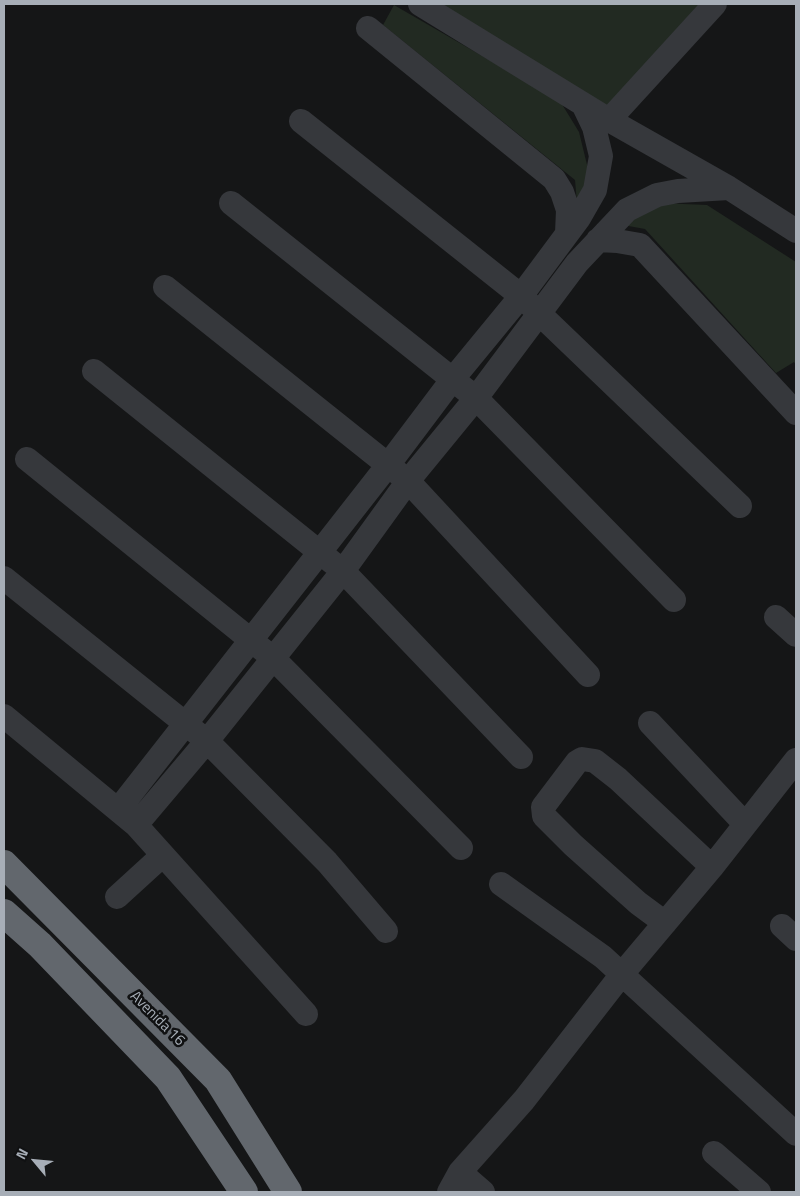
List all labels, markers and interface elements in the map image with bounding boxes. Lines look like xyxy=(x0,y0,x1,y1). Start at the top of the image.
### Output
street label: Avenida 16 xyxy=(126,988,188,1050)
north arrow xyxy=(10,1136,60,1186)
text: N xyxy=(10,1145,33,1163)

